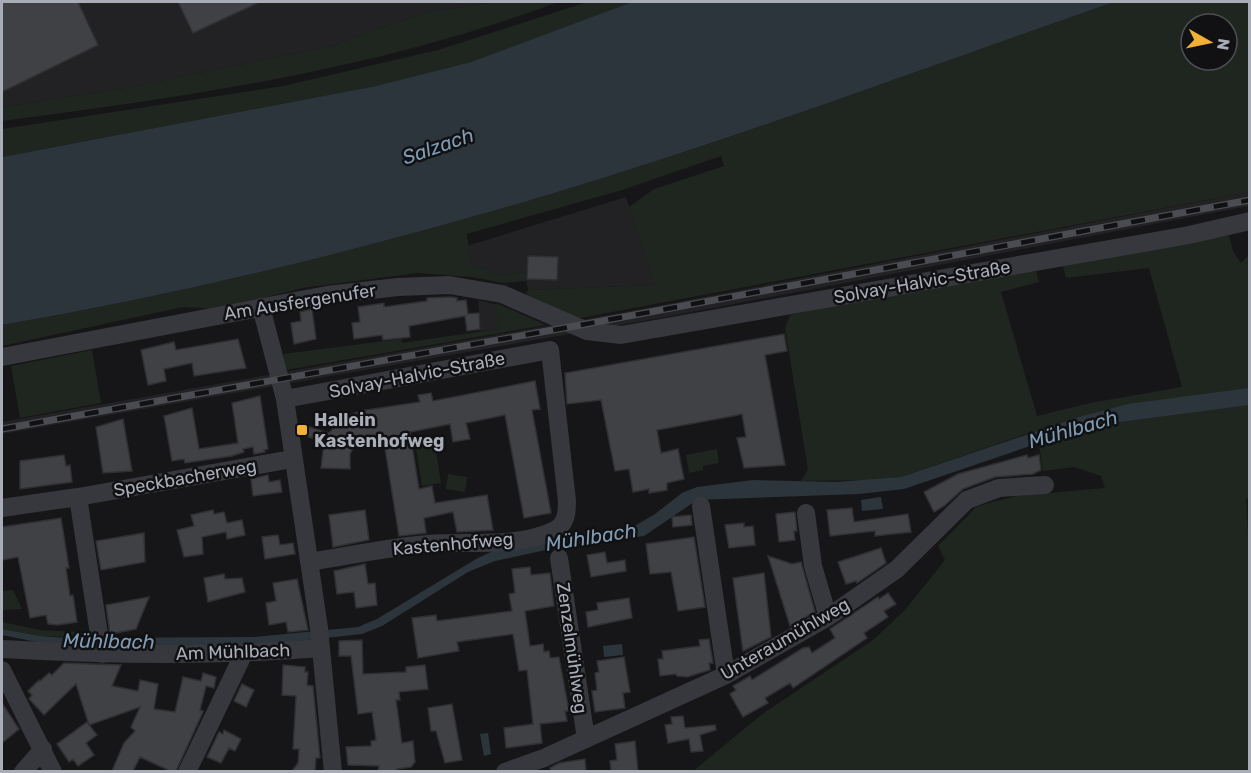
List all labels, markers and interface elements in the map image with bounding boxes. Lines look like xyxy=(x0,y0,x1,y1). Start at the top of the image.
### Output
north arrow xyxy=(1179,12,1239,72)
text: N xyxy=(1213,37,1234,51)
water label: Salzach xyxy=(399,123,477,169)
street label: Solvay-Halvic-Straße xyxy=(832,256,1012,308)
street label: Am Ausfergenufer xyxy=(222,279,378,325)
street label: Solvay-Halvic-Straße xyxy=(327,347,507,403)
water label: Mühlbach xyxy=(1026,405,1120,453)
place label: Hallein Kastenhofweg xyxy=(314,409,445,452)
marker: Hallein Kastenhofweg xyxy=(295,423,309,437)
street label: Speckbacherweg xyxy=(112,455,258,501)
water label: Mühlbach xyxy=(544,518,638,556)
street label: Kastenhofweg xyxy=(392,528,514,560)
street label: Zenzelmühlweg xyxy=(552,581,592,715)
street label: Unteraumühlweg xyxy=(717,593,853,685)
water label: Mühlbach xyxy=(63,628,155,654)
street label: Am Mühlbach xyxy=(175,639,291,665)

